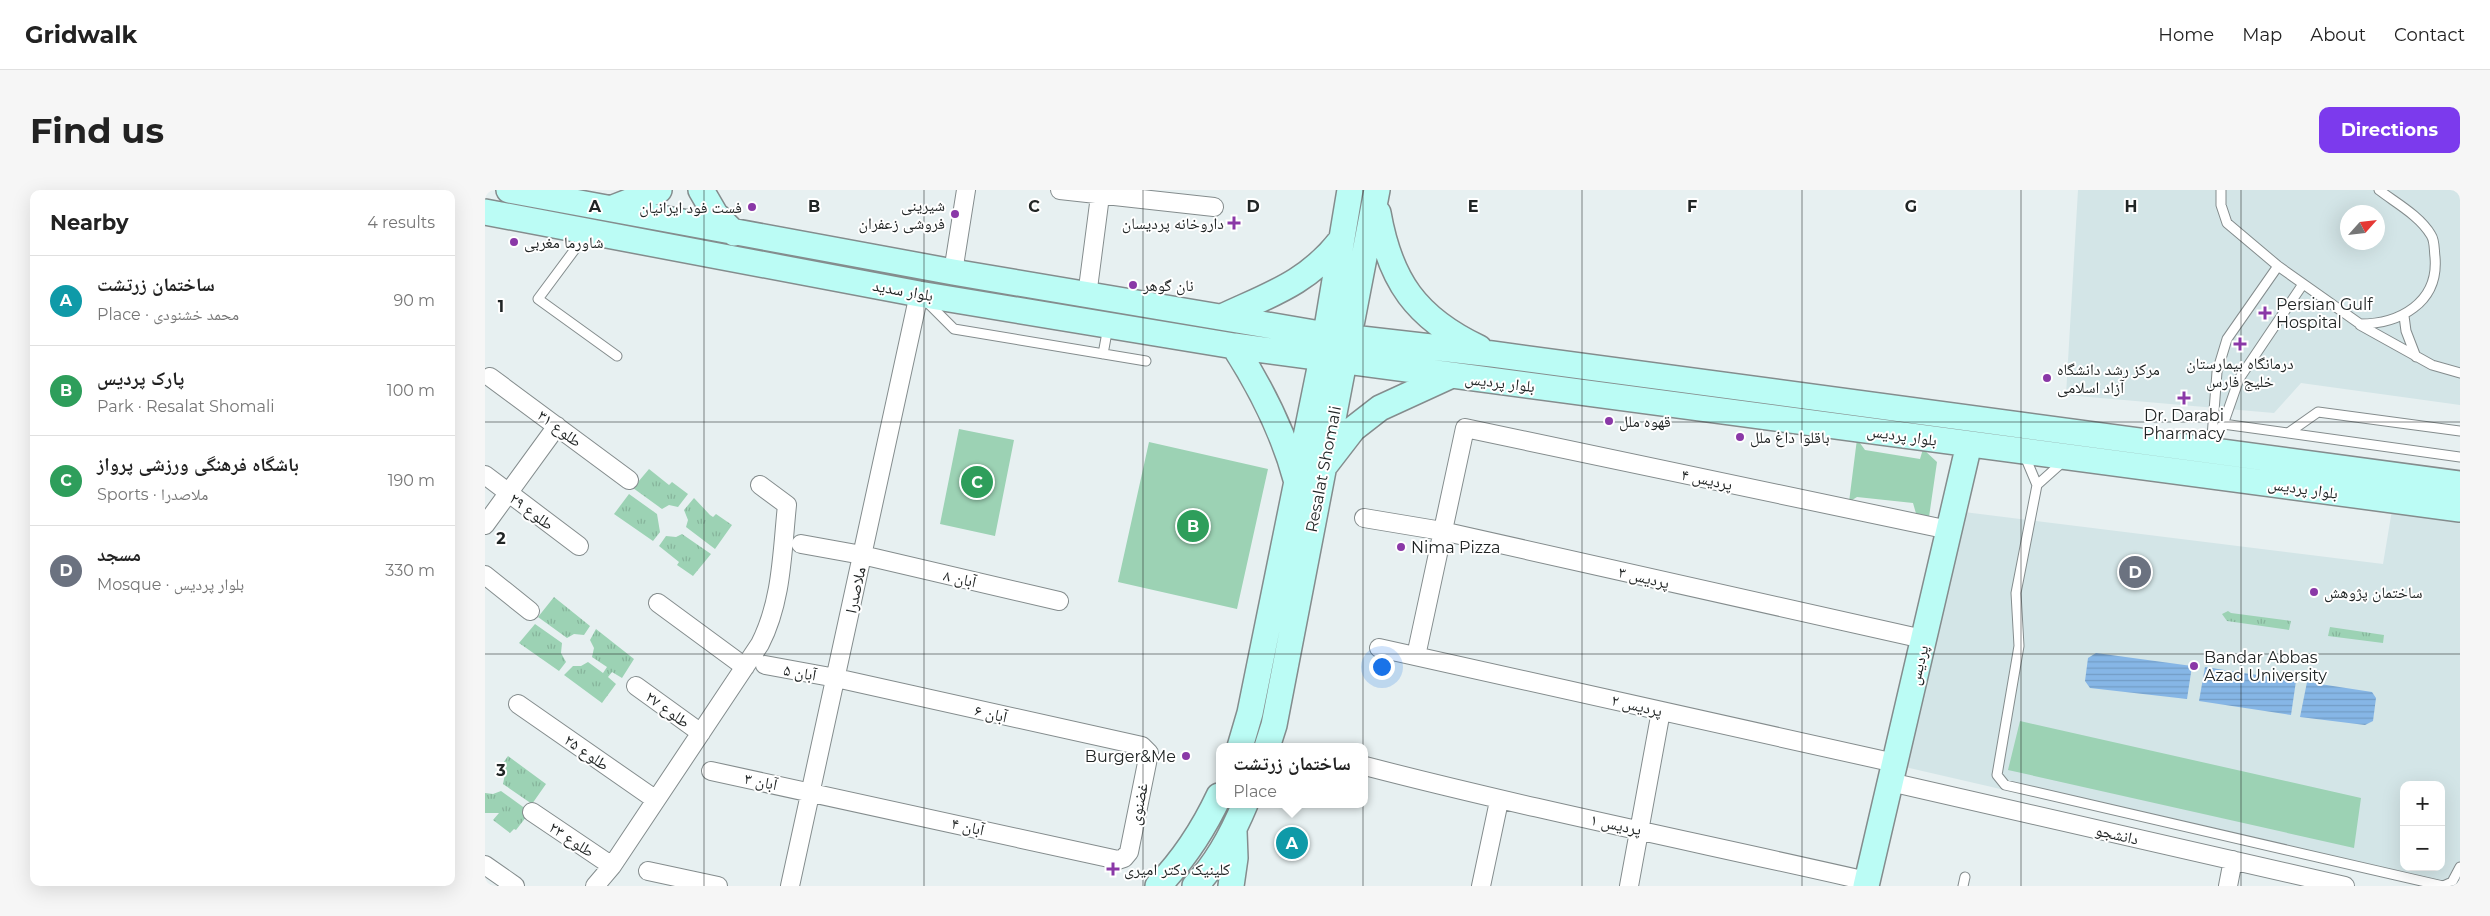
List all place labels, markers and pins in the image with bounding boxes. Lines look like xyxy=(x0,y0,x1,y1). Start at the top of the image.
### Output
place label: شیرینی فروشی زعفران xyxy=(859,196,945,234)
place label: فست فود ایرانیان xyxy=(639,198,742,218)
marker: فست فود ایرانیان xyxy=(746,201,758,213)
marker: شیرینی فروشی زعفران xyxy=(949,208,961,220)
place label: داروخانه پردیسان xyxy=(1122,214,1224,234)
marker: داروخانه پردیسان xyxy=(1228,217,1240,229)
place label: شاورما مغربی xyxy=(524,233,604,253)
marker: شاورما مغربی xyxy=(508,236,520,248)
place label: نان گوهر xyxy=(1142,276,1194,296)
marker: نان گوهر xyxy=(1127,279,1139,291)
place label: Persian Gulf Hospital xyxy=(2276,295,2373,332)
marker: Persian Gulf Hospital xyxy=(2258,306,2272,320)
marker: درمانگاه بیمارستان خلیج فارس xyxy=(2233,337,2247,351)
place label: درمانگاه بیمارستان خلیج فارس xyxy=(2186,354,2294,392)
place label: مرکز رشد دانشگاه آزاد اسلامی xyxy=(2057,360,2160,398)
marker: مرکز رشد دانشگاه آزاد اسلامی xyxy=(2041,372,2053,384)
marker: Dr. Darabi Pharmacy xyxy=(2178,392,2190,404)
place label: Dr. Darabi Pharmacy xyxy=(2143,406,2225,443)
place label: قهوه ملل xyxy=(1619,412,1671,432)
marker: قهوه ملل xyxy=(1603,415,1615,427)
place label: باقلوا داغ ملل xyxy=(1750,428,1830,448)
marker: باقلوا داغ ملل xyxy=(1734,431,1746,443)
pin: C xyxy=(961,463,993,501)
pin: B xyxy=(1177,507,1209,545)
place label: Nima Pizza xyxy=(1411,538,1501,557)
marker: Nima Pizza xyxy=(1395,541,1407,553)
pin: D xyxy=(2119,553,2151,591)
place label: ساختمان پژوهش xyxy=(2324,583,2423,603)
marker: ساختمان پژوهش xyxy=(2308,586,2320,598)
place label: Bandar Abbas Azad University xyxy=(2204,648,2327,685)
marker: Bandar Abbas Azad University xyxy=(2188,660,2200,672)
place label: Burger&Me xyxy=(1085,747,1176,766)
marker: Burger&Me xyxy=(1180,750,1192,762)
pin: A xyxy=(1276,824,1308,862)
place label: کلینیک دکتر امیری xyxy=(1124,860,1231,880)
marker: کلینیک دکتر امیری xyxy=(1106,862,1120,876)

